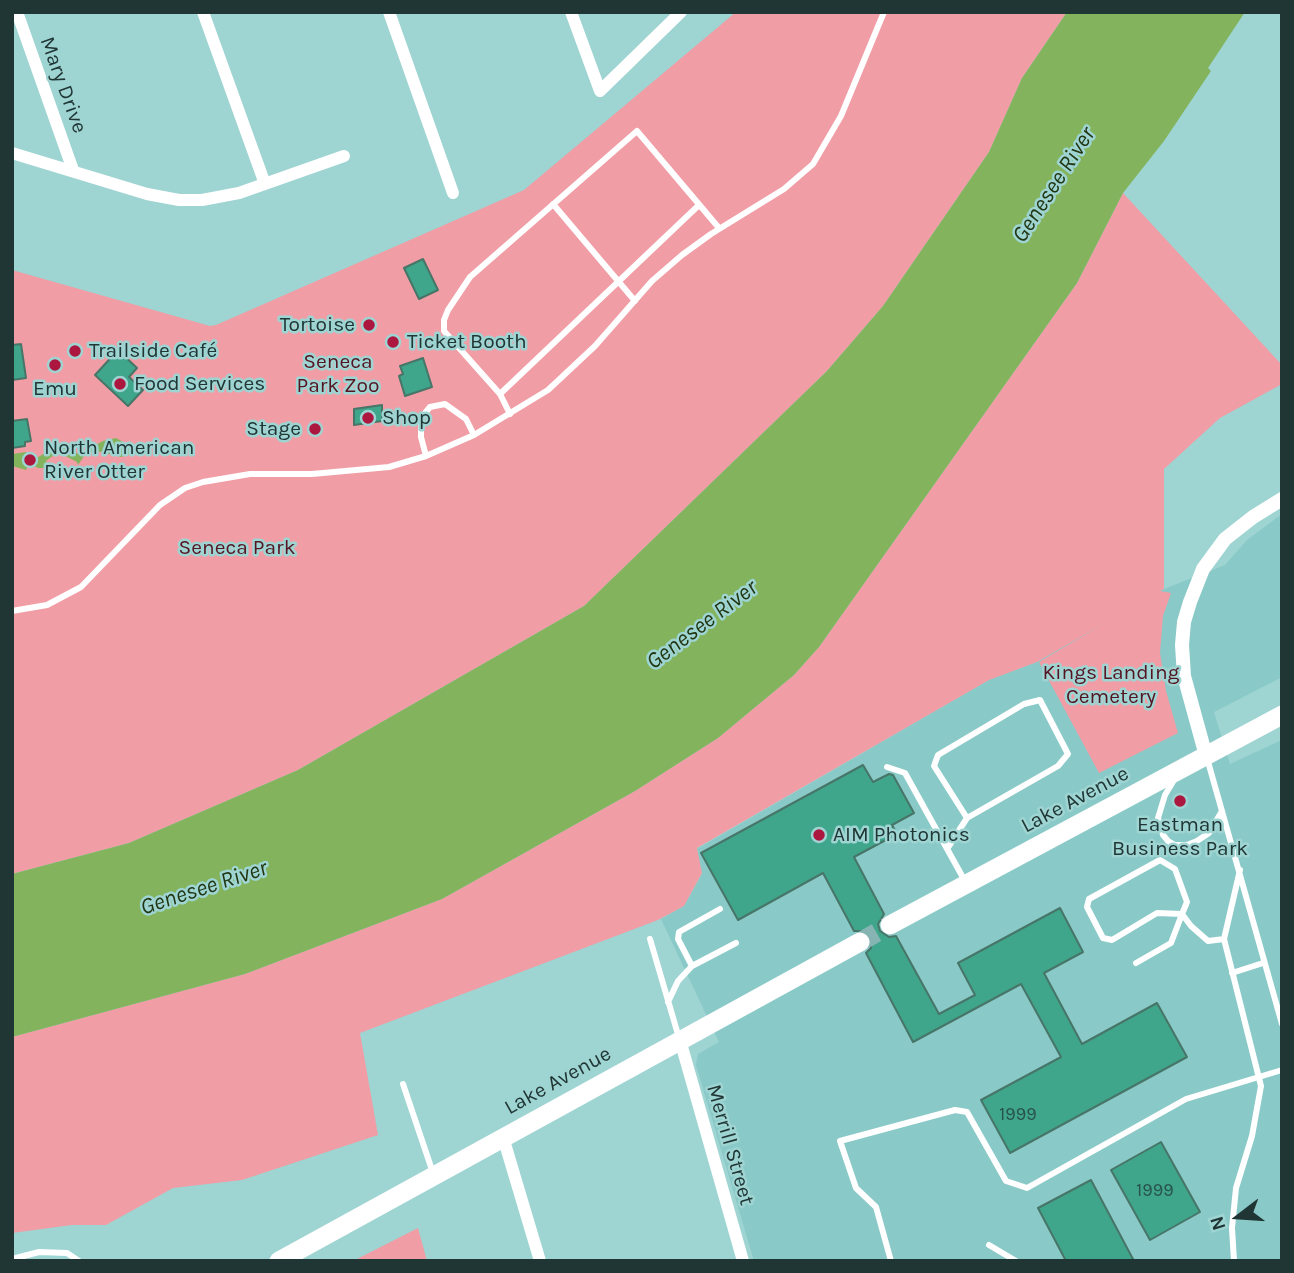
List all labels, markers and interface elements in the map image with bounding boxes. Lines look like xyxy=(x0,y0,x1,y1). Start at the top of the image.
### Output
street label: Mary Drive xyxy=(34,33,92,137)
water label: Genesee River xyxy=(1006,122,1102,248)
place label: Tortoise xyxy=(280,312,355,338)
marker: Tortoise xyxy=(361,317,377,333)
place label: Ticket Booth xyxy=(407,329,527,355)
marker: Ticket Booth xyxy=(385,334,401,350)
place label: Trailside Café xyxy=(89,338,217,364)
marker: Trailside Café xyxy=(67,343,83,359)
park label: Seneca Park Zoo xyxy=(297,349,379,399)
marker: Emu xyxy=(47,357,63,373)
place label: Food Services xyxy=(134,371,265,397)
place label: Emu xyxy=(33,376,77,402)
marker: Food Services xyxy=(112,376,128,392)
place label: Shop xyxy=(382,405,431,431)
marker: Shop xyxy=(360,410,376,426)
place label: Stage xyxy=(246,416,301,442)
marker: Stage xyxy=(307,421,323,437)
place label: North American River Otter xyxy=(44,435,194,485)
marker: North American River Otter xyxy=(22,452,38,468)
park label: Seneca Park xyxy=(179,535,295,561)
water label: Genesee River xyxy=(641,574,763,676)
park label: Kings Landing Cemetery xyxy=(1043,660,1179,710)
street label: Lake Avenue xyxy=(1017,761,1133,839)
marker: Eastman Business Park xyxy=(1172,793,1188,809)
place label: Eastman Business Park xyxy=(1112,812,1248,862)
place label: AIM Photonics xyxy=(833,822,970,848)
marker: AIM Photonics xyxy=(811,827,827,843)
water label: Genesee River xyxy=(137,854,271,922)
street label: Lake Avenue xyxy=(500,1041,616,1121)
street label: Merrill Street xyxy=(701,1082,759,1208)
house number: 1999 xyxy=(999,1104,1037,1126)
house number: 1999 xyxy=(1136,1180,1174,1202)
north arrow xyxy=(1203,1182,1273,1252)
text: N xyxy=(1205,1213,1230,1233)

